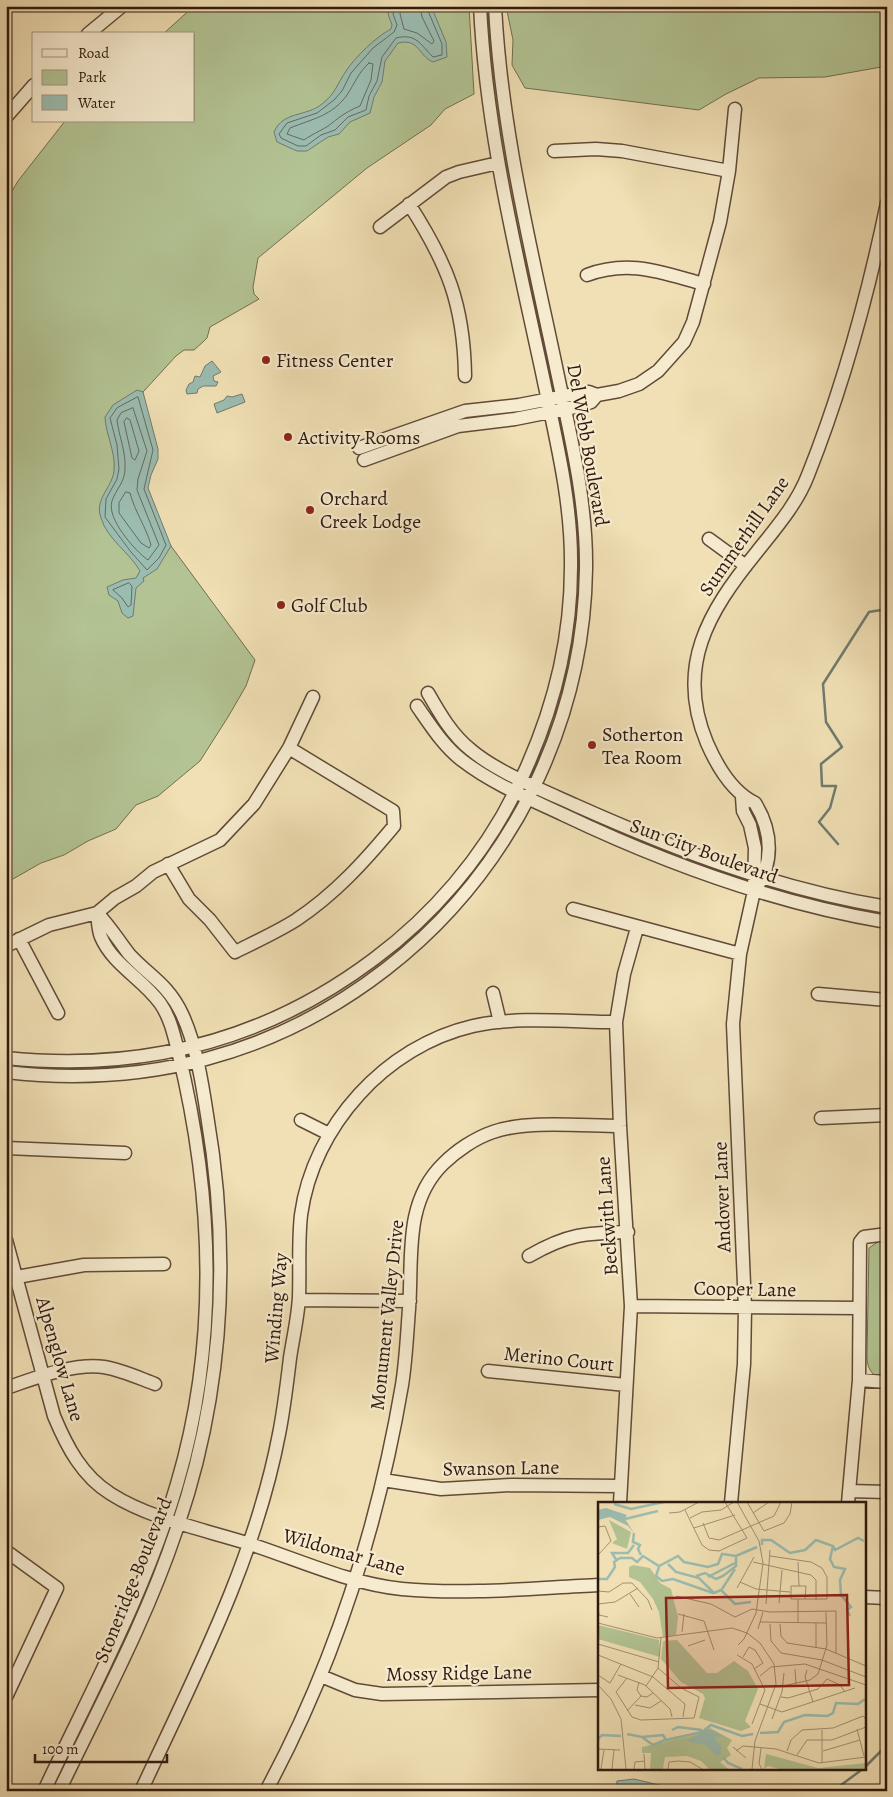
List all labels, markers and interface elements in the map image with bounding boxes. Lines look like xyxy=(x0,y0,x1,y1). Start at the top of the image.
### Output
legend xyxy=(32,32,195,122)
text: Road xyxy=(78,43,110,63)
text: Park xyxy=(78,67,107,87)
text: Water xyxy=(77,93,115,113)
place label: Fitness Center xyxy=(276,347,394,374)
marker: Fitness Center xyxy=(260,354,272,366)
street label: Del Webb Boulevard xyxy=(560,362,616,529)
place label: Activity Rooms xyxy=(297,424,420,451)
marker: Activity Rooms xyxy=(282,431,294,443)
street label: Summerhill Lane xyxy=(693,471,795,601)
place label: Orchard Creek Lodge xyxy=(320,485,421,535)
marker: Orchard Creek Lodge xyxy=(304,504,316,516)
place label: Golf Club xyxy=(291,592,368,619)
marker: Golf Club xyxy=(275,599,287,611)
place label: Sotherton Tea Room xyxy=(602,721,684,771)
marker: Sotherton Tea Room xyxy=(586,739,598,751)
street label: Sun City Boulevard xyxy=(626,812,782,890)
street label: Andover Lane xyxy=(707,1141,737,1254)
street label: Beckwith Lane xyxy=(589,1155,625,1277)
street label: Monument Valley Drive xyxy=(364,1218,410,1412)
street label: Winding Way xyxy=(258,1251,294,1365)
street label: Cooper Lane xyxy=(693,1275,797,1303)
street label: Alpenglow Lane xyxy=(29,1292,91,1425)
street label: Merino Court xyxy=(502,1340,616,1378)
street label: Swanson Lane xyxy=(442,1453,560,1483)
street label: Stoneridge Boulevard xyxy=(87,1493,179,1667)
inset map xyxy=(598,1502,866,1770)
street label: Wildomar Lane xyxy=(279,1521,408,1582)
street label: Mossy Ridge Lane xyxy=(386,1658,532,1688)
scale bar xyxy=(35,1732,168,1764)
text: 100 m xyxy=(42,1739,79,1759)

